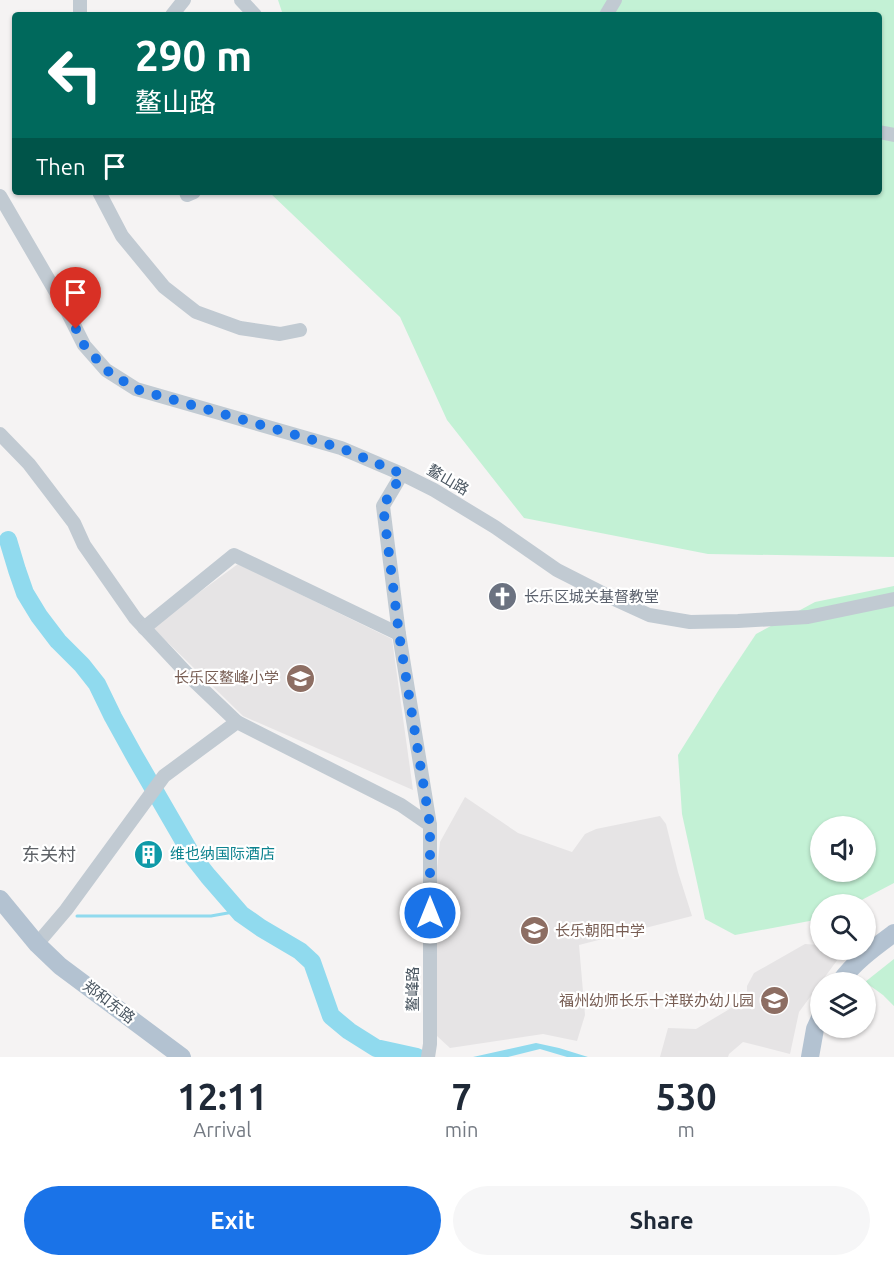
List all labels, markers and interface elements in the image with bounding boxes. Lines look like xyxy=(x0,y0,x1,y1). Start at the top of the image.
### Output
text: 290 m xyxy=(135,32,252,79)
icon: left xyxy=(36,36,114,114)
text: 鳌山路 xyxy=(135,87,216,117)
icon: arrive xyxy=(98,150,131,183)
text: Then xyxy=(36,154,86,179)
pin xyxy=(50,267,101,329)
icon: arrive xyxy=(59,276,92,309)
street label: 鳌山路 xyxy=(425,461,472,498)
church icon: 长乐区城关基督教堂 xyxy=(487,581,519,613)
place label: 长乐区城关基督教堂 xyxy=(524,588,659,605)
school or university icon: 长乐区鳌峰小学 xyxy=(284,662,316,694)
place label: 长乐区鳌峰小学 xyxy=(174,669,279,686)
map controls xyxy=(810,816,876,1038)
button: sound xyxy=(810,816,876,882)
building icon: 维也纳国际酒店 xyxy=(133,838,165,870)
district label: 东关村 xyxy=(22,844,76,864)
place label: 维也纳国际酒店 xyxy=(170,845,275,862)
position arrow xyxy=(398,881,462,945)
button: search xyxy=(810,894,876,960)
school or university icon: 长乐朝阳中学 xyxy=(518,915,550,947)
place label: 长乐朝阳中学 xyxy=(555,922,645,939)
street label: 鳌峰路 xyxy=(404,966,421,1012)
button: layers xyxy=(810,972,876,1038)
street label: 郑和东路 xyxy=(80,977,138,1026)
school or university icon: 福州幼师长乐十洋联办幼儿园 xyxy=(759,985,791,1017)
place label: 福州幼师长乐十洋联办幼儿园 xyxy=(559,992,754,1009)
text: 12:11 xyxy=(177,1076,267,1117)
text: 7 xyxy=(451,1076,472,1117)
text: 530 xyxy=(656,1076,717,1117)
text: Arrival xyxy=(193,1118,252,1141)
text: min xyxy=(445,1118,478,1141)
text: m xyxy=(678,1118,695,1141)
button: Exit xyxy=(24,1186,441,1255)
button: Share xyxy=(453,1186,870,1255)

